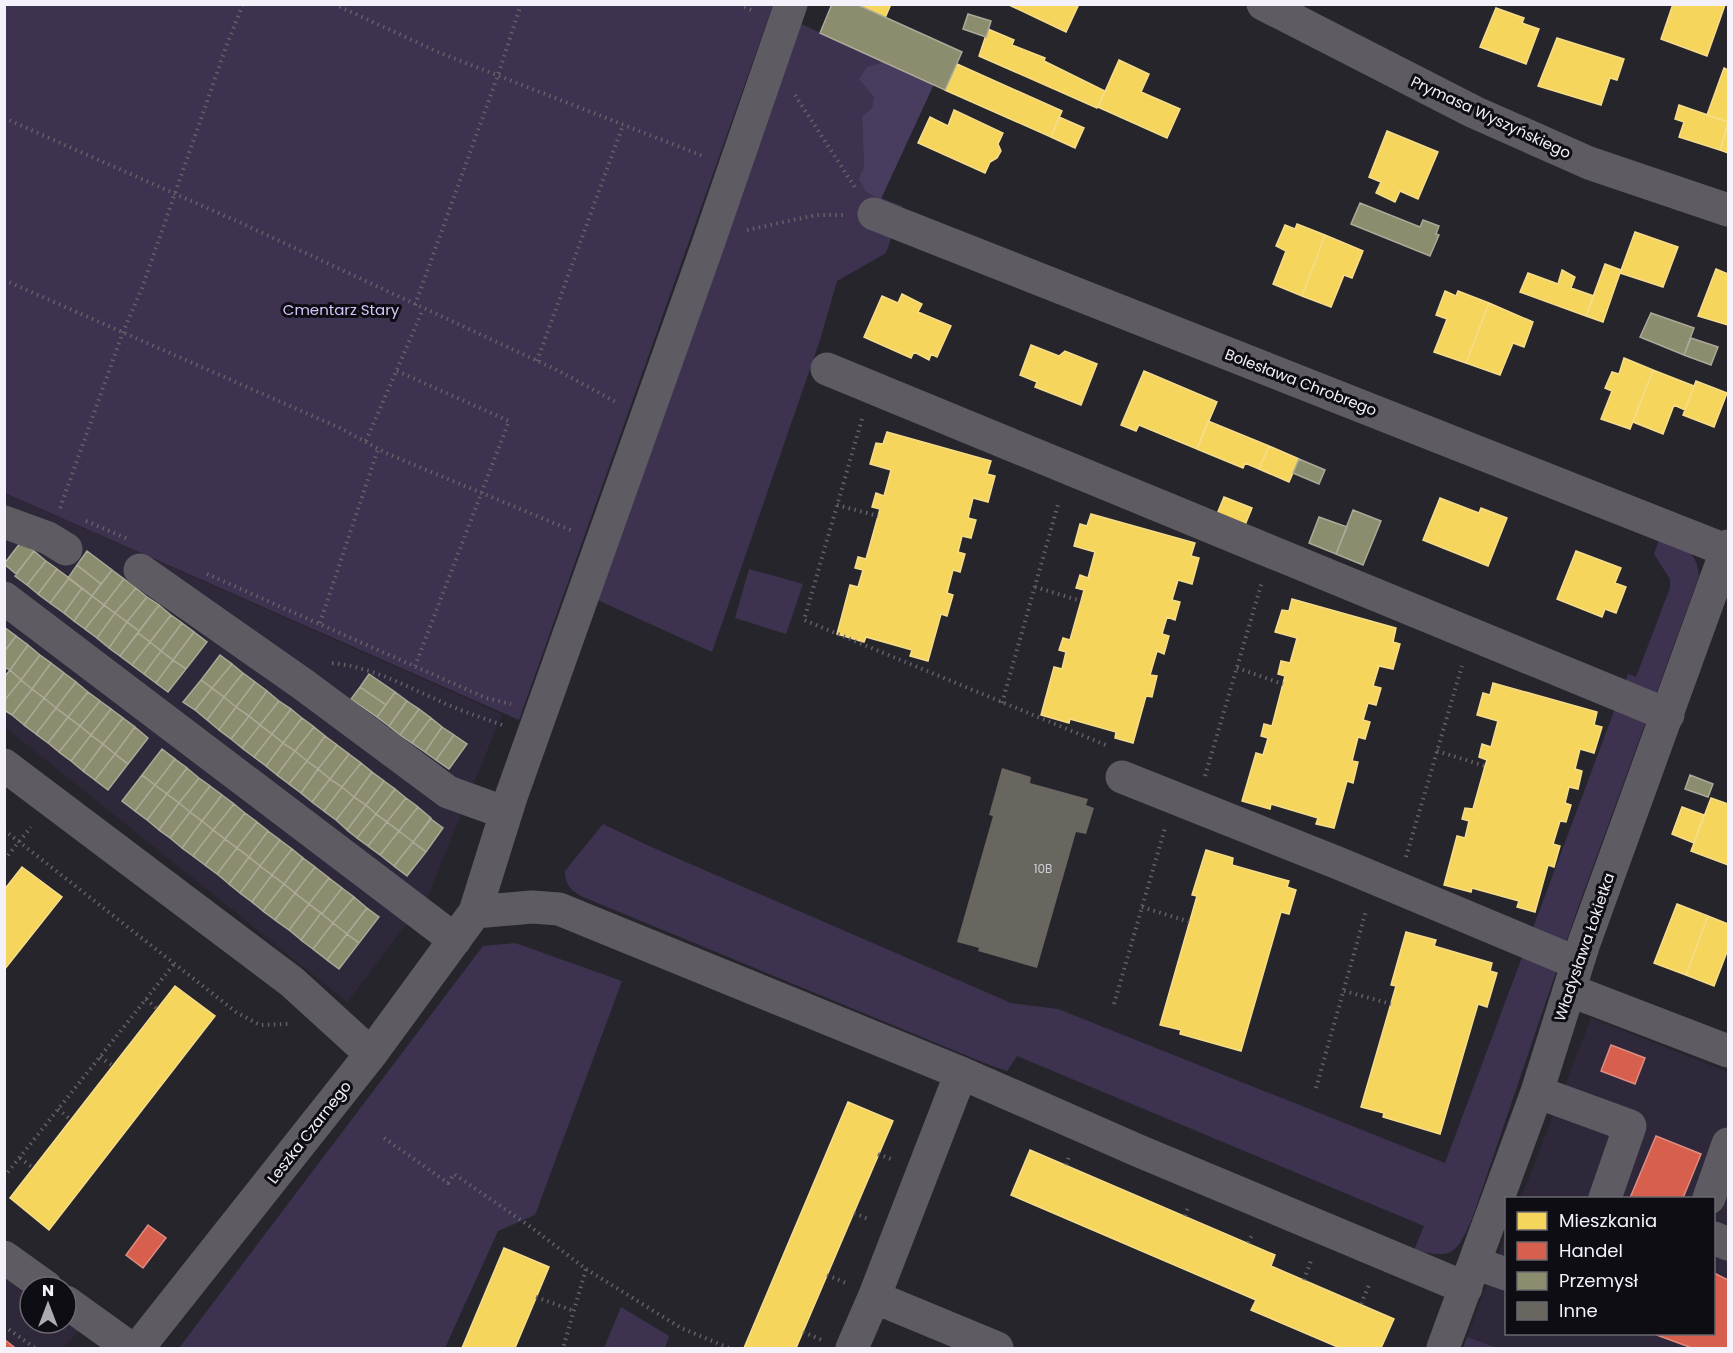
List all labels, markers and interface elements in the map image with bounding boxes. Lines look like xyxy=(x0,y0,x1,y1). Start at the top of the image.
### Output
street label: Prymasa Wyszyńskiego xyxy=(1408,71,1574,163)
park label: Cmentarz Stary xyxy=(283,299,400,320)
street label: Bolesława Chrobrego xyxy=(1222,343,1380,421)
house number: 10B xyxy=(1034,860,1052,877)
street label: Władysława Łokietka xyxy=(1549,870,1619,1024)
street label: Leszka Czarnego xyxy=(262,1076,356,1188)
legend xyxy=(1505,1197,1715,1335)
text: Mieszkania xyxy=(1559,1208,1657,1233)
text: Handel xyxy=(1559,1238,1623,1263)
text: Przemysł xyxy=(1559,1268,1639,1293)
north arrow xyxy=(18,1275,78,1335)
text: N xyxy=(42,1279,54,1302)
text: Inne xyxy=(1559,1298,1598,1323)

